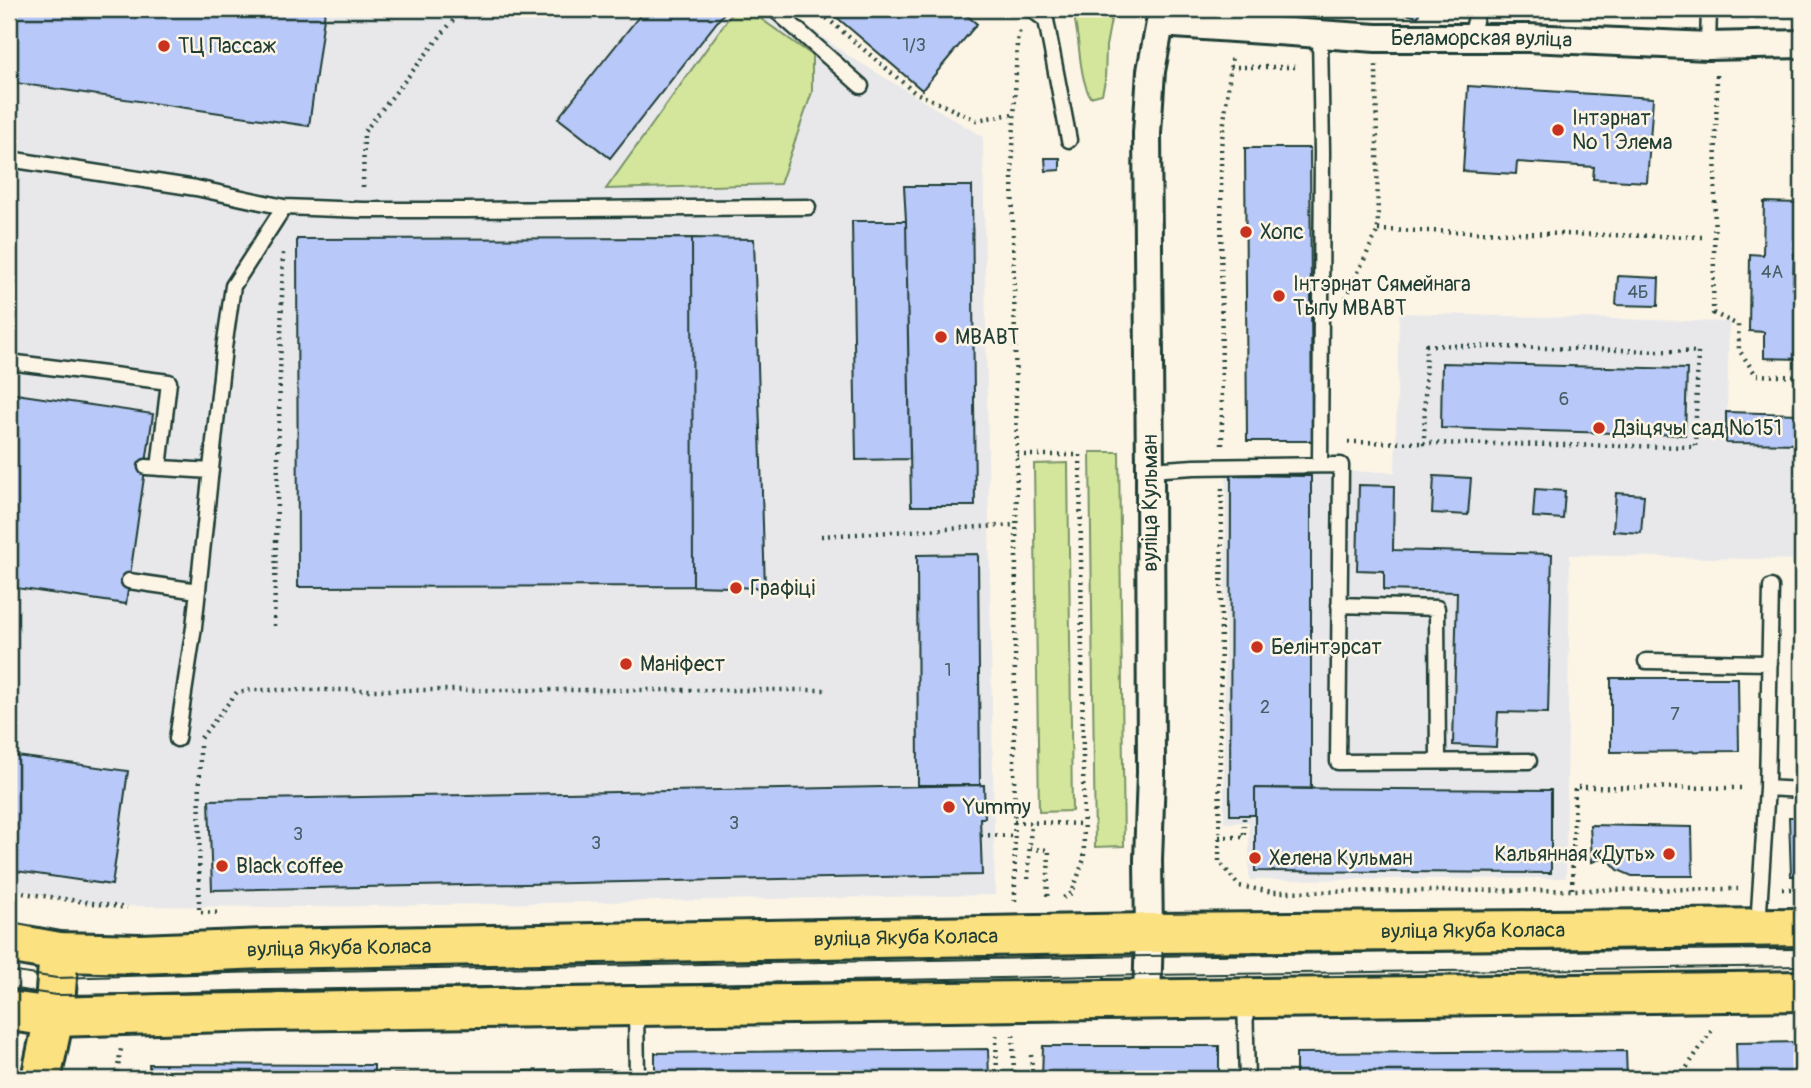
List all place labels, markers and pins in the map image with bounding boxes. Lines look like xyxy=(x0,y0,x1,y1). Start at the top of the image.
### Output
place label: ТЦ Пассаж xyxy=(178,33,277,60)
marker: ТЦ Пассаж xyxy=(156,38,172,54)
place label: Інтэрнат № 1 Элема xyxy=(1572,105,1672,156)
marker: Інтэрнат № 1 Элема xyxy=(1550,122,1566,138)
place label: Хопс xyxy=(1260,219,1304,246)
marker: Хопс xyxy=(1238,224,1254,240)
place label: Інтэрнат Сямейнага Тыпу МВАВТ xyxy=(1293,271,1471,322)
marker: Інтэрнат Сямейнага Тыпу МВАВТ xyxy=(1271,288,1287,304)
place label: МВАВТ xyxy=(955,324,1020,351)
marker: МВАВТ xyxy=(933,329,949,345)
place label: Дзіцячы сад №151 xyxy=(1612,415,1782,442)
marker: Дзіцячы сад №151 xyxy=(1591,420,1607,436)
place label: Графіці xyxy=(750,575,815,602)
marker: Графіці xyxy=(728,580,744,596)
place label: Белінтэрсат xyxy=(1271,634,1382,661)
marker: Белінтэрсат xyxy=(1249,639,1265,655)
place label: Маніфест xyxy=(640,651,726,678)
marker: Маніфест xyxy=(618,656,634,672)
place label: Yummy xyxy=(962,794,1031,821)
marker: Yummy xyxy=(941,799,957,815)
place label: Кальянная «Дуть» xyxy=(1495,841,1655,868)
place label: Хелена Кульман xyxy=(1269,845,1413,872)
marker: Кальянная «Дуть» xyxy=(1661,846,1677,862)
marker: Хелена Кульман xyxy=(1247,850,1263,866)
place label: Black coffee xyxy=(236,853,344,880)
marker: Black coffee xyxy=(214,858,230,874)

